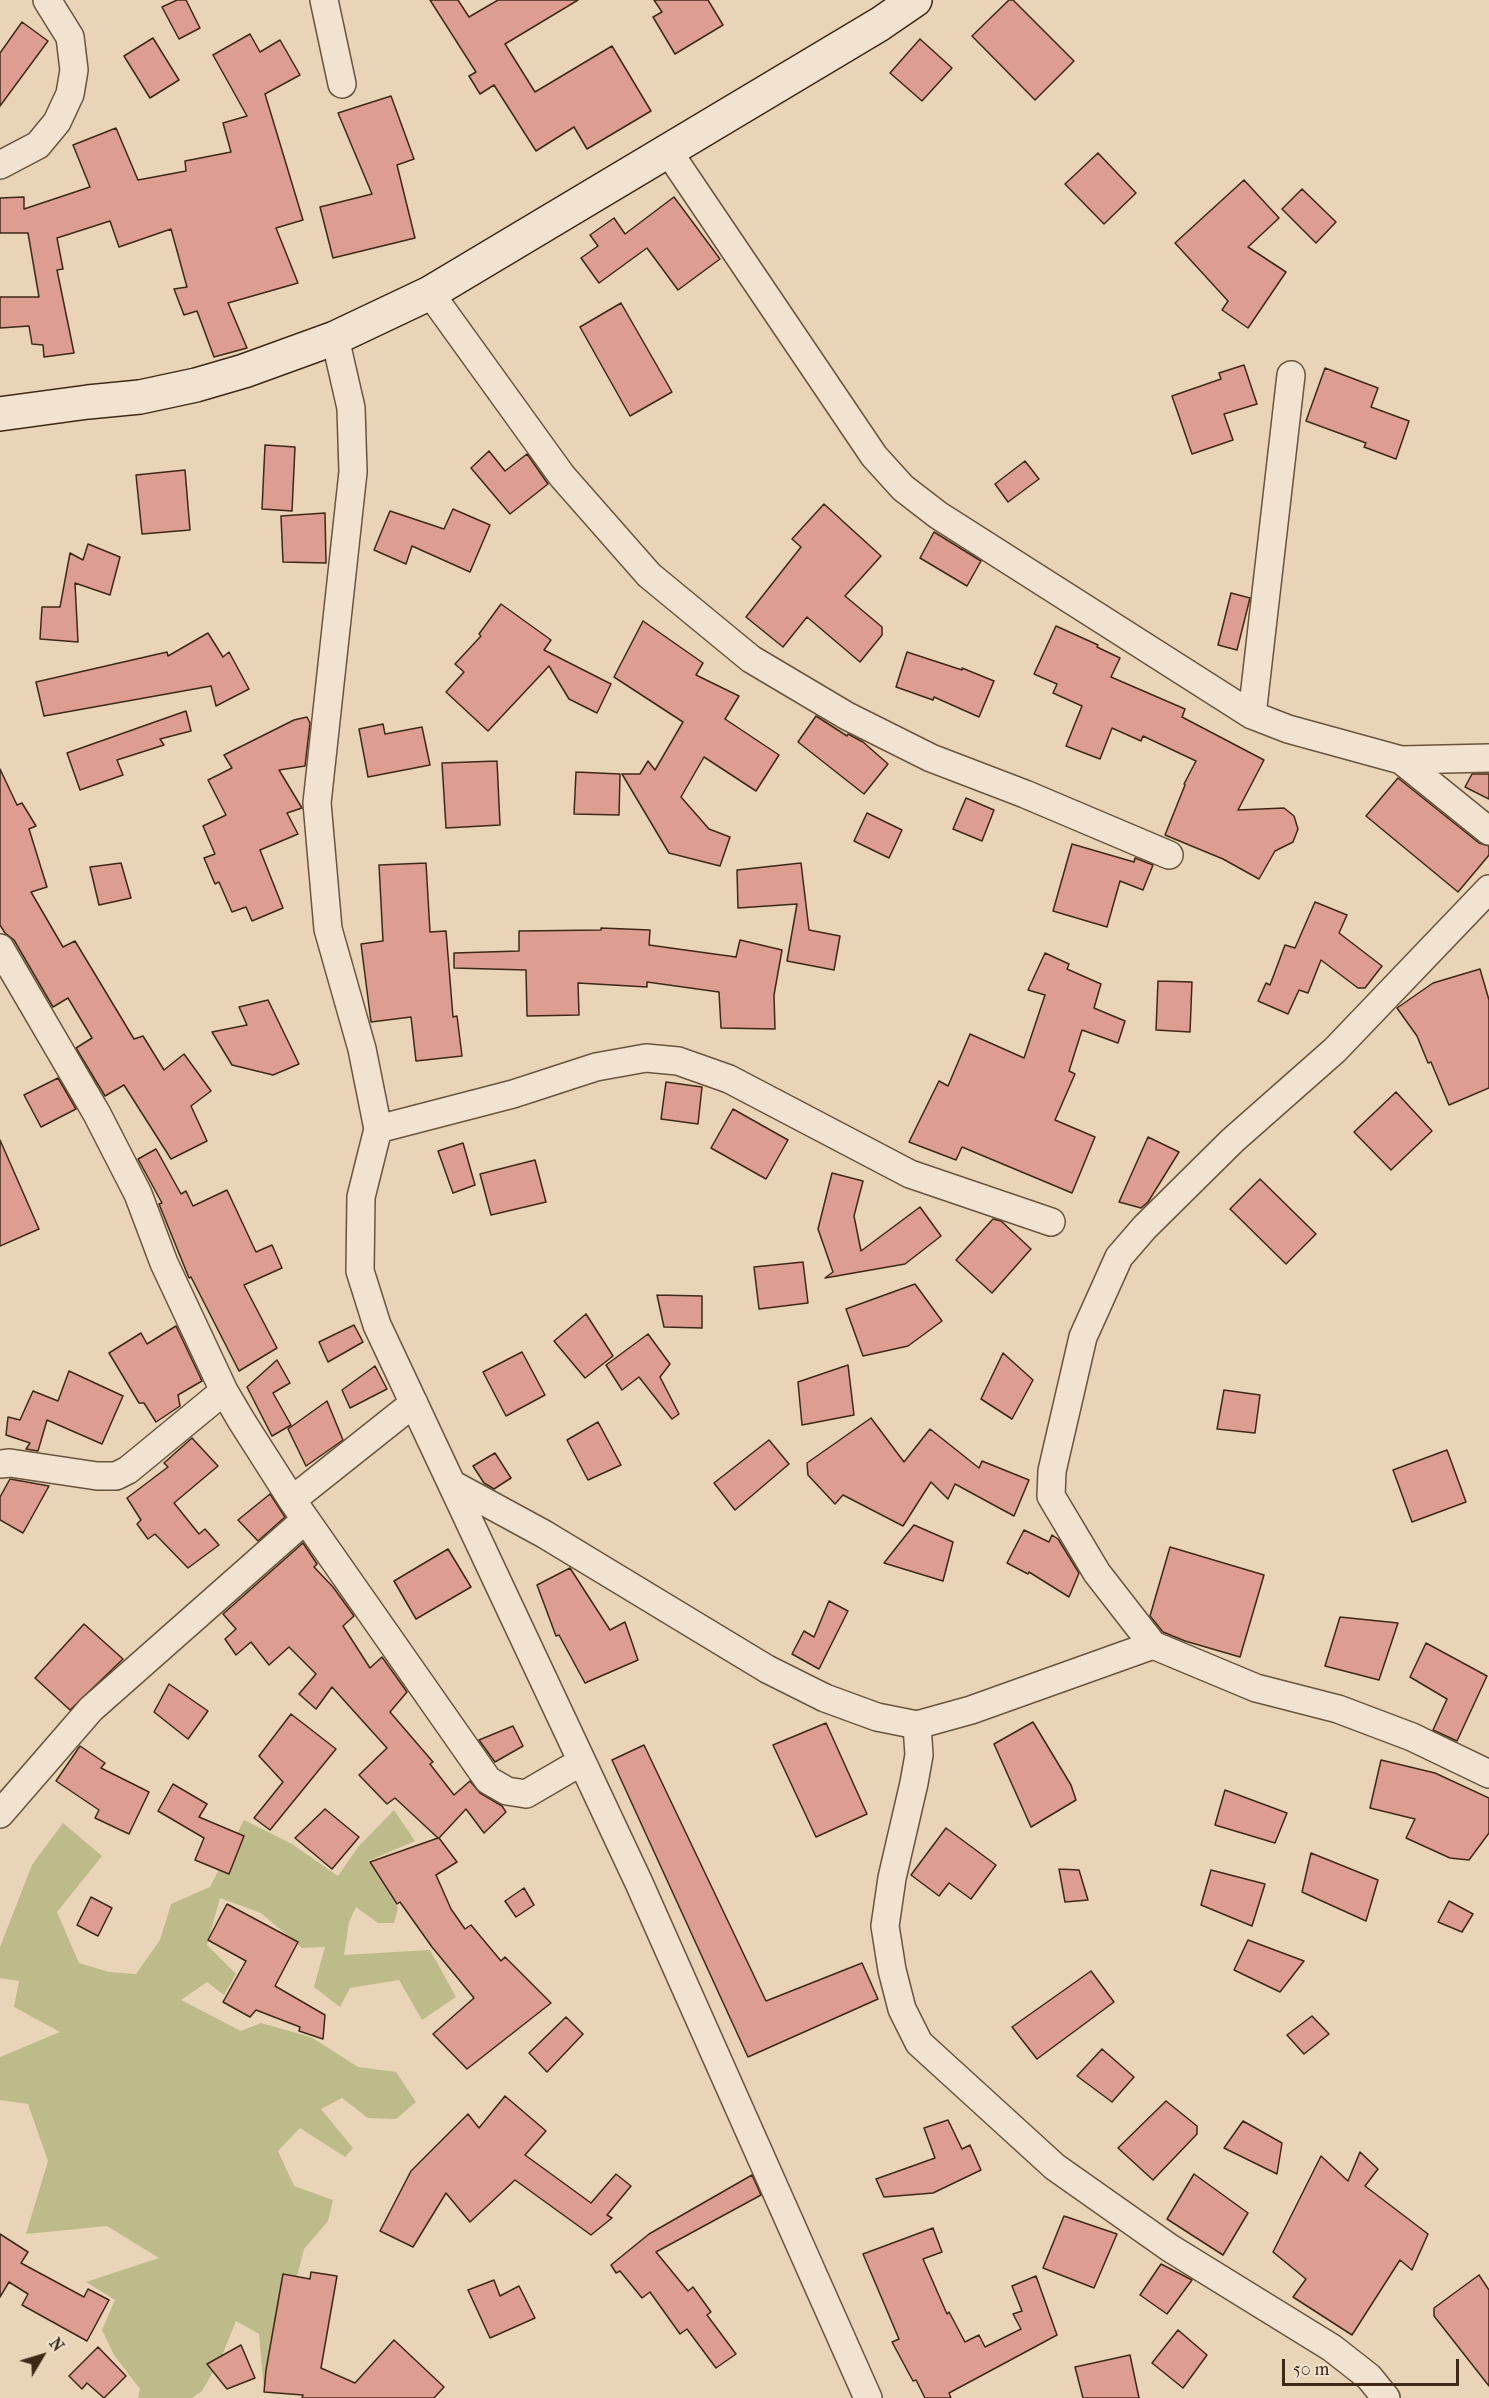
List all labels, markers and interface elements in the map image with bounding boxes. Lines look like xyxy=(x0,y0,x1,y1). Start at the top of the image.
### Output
north arrow xyxy=(12,2326,72,2386)
text: N xyxy=(45,2334,68,2355)
scale bar xyxy=(1285,2347,1462,2385)
text: 50 m xyxy=(1293,2359,1329,2380)

